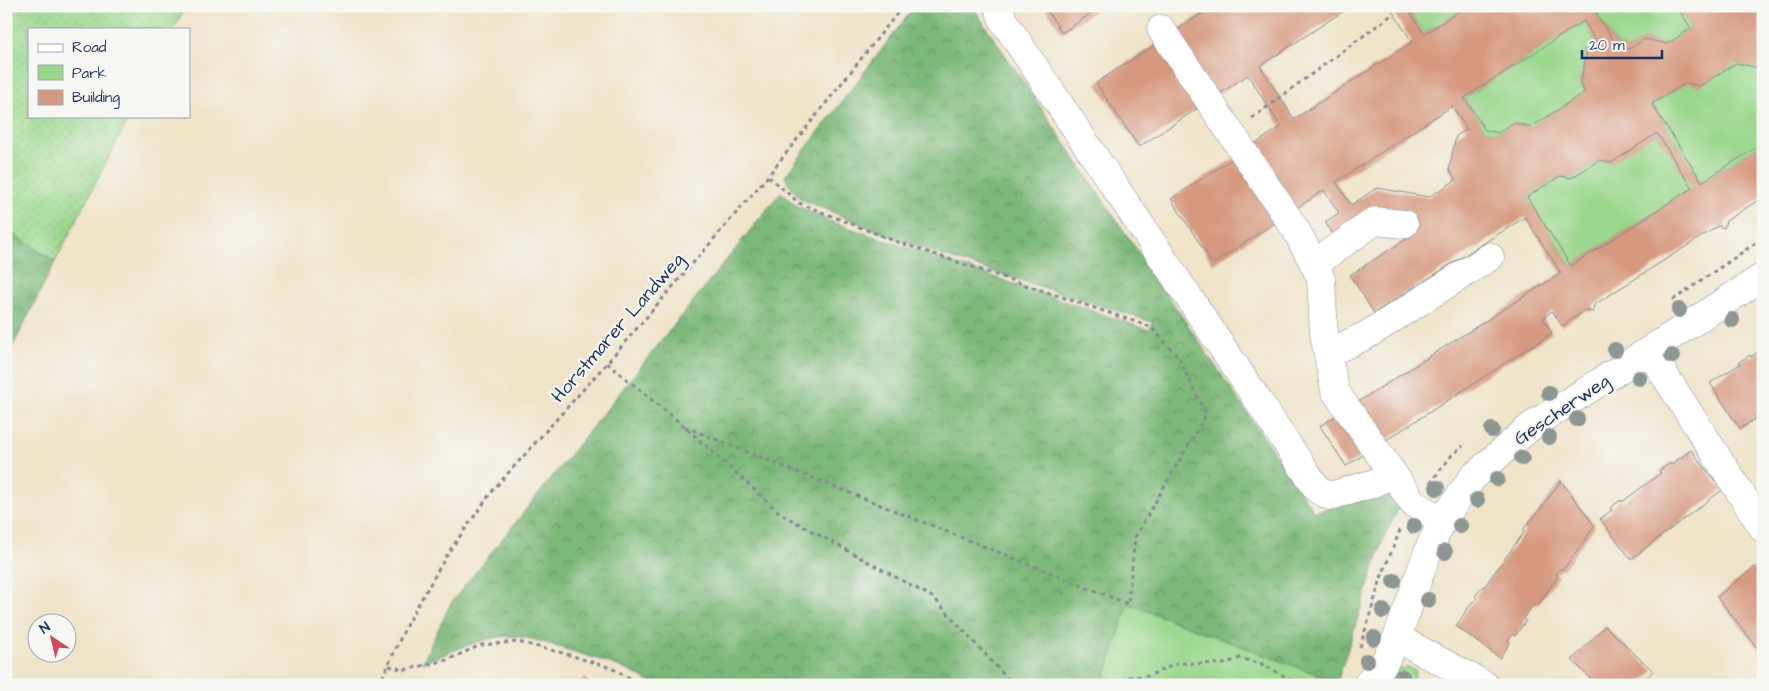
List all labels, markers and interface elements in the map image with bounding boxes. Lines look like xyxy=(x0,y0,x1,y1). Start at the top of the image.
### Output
legend xyxy=(28,28,190,118)
scale bar xyxy=(1582,28,1662,60)
text: 20 m xyxy=(1589,35,1625,56)
text: Road xyxy=(72,37,107,58)
text: Park xyxy=(72,63,107,84)
text: Building xyxy=(72,87,120,109)
street label: Horstmarer Landweg xyxy=(545,247,692,409)
street label: Gescherweg xyxy=(1509,368,1616,453)
north arrow xyxy=(28,614,78,664)
text: N xyxy=(36,617,55,639)

